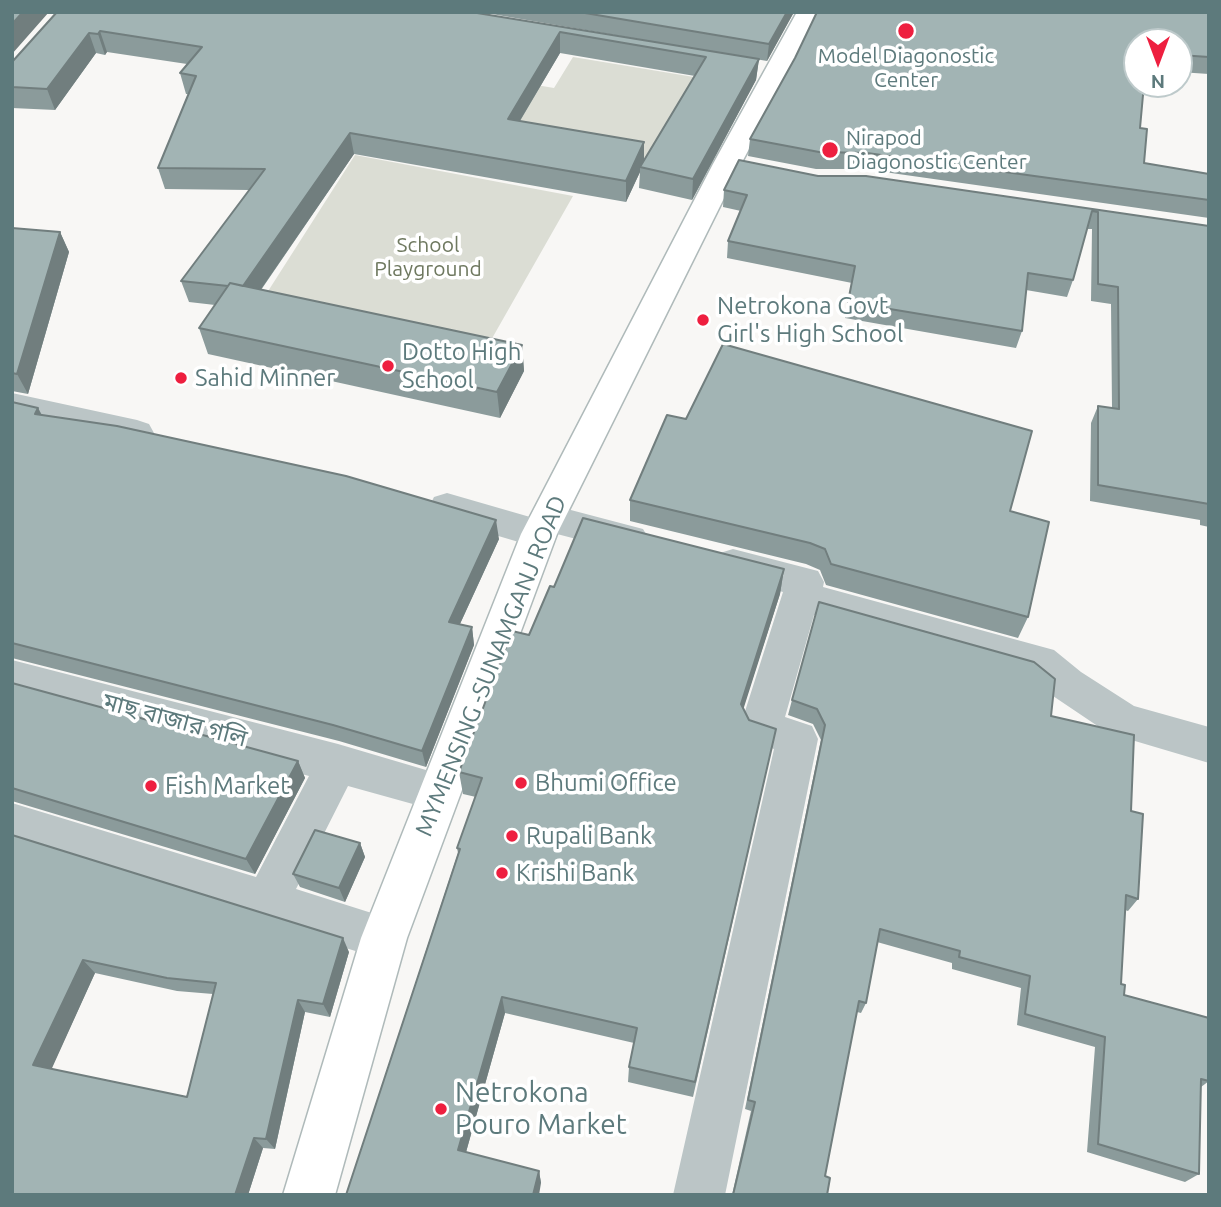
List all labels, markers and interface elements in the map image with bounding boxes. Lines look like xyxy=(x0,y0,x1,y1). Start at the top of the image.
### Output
marker: Model Diagonostic Center xyxy=(896,21,916,41)
north arrow xyxy=(1123,28,1193,98)
place label: Model Diagonostic Center xyxy=(818,43,994,93)
text: N xyxy=(1151,71,1165,93)
place label: Nirapod Diagonostic Center xyxy=(846,125,1027,175)
marker: Nirapod Diagonostic Center xyxy=(820,140,840,160)
park label: School Playground xyxy=(374,232,482,282)
place label: Netrokona Govt Girl's High School xyxy=(717,292,903,348)
marker: Netrokona Govt Girl's High School xyxy=(695,312,711,328)
place label: Dotto High School xyxy=(402,338,521,394)
marker: Dotto High School xyxy=(380,358,396,374)
place label: Sahid Minner xyxy=(195,364,335,392)
marker: Sahid Minner xyxy=(173,370,189,386)
street label: MYMENSING -SUNAMGANJ ROAD xyxy=(409,491,573,841)
street label: মাছ বাজার গলি xyxy=(100,687,250,753)
place label: Bhumi Office xyxy=(535,769,677,797)
place label: Fish Market xyxy=(165,772,290,800)
marker: Bhumi Office xyxy=(513,775,529,791)
marker: Fish Market xyxy=(143,778,159,794)
place label: Rupali Bank xyxy=(526,822,652,850)
marker: Rupali Bank xyxy=(504,828,520,844)
place label: Krishi Bank xyxy=(516,859,634,887)
marker: Krishi Bank xyxy=(494,865,510,881)
place label: Netrokona Pouro Market xyxy=(455,1076,627,1142)
marker: Netrokona Pouro Market xyxy=(433,1101,449,1117)

